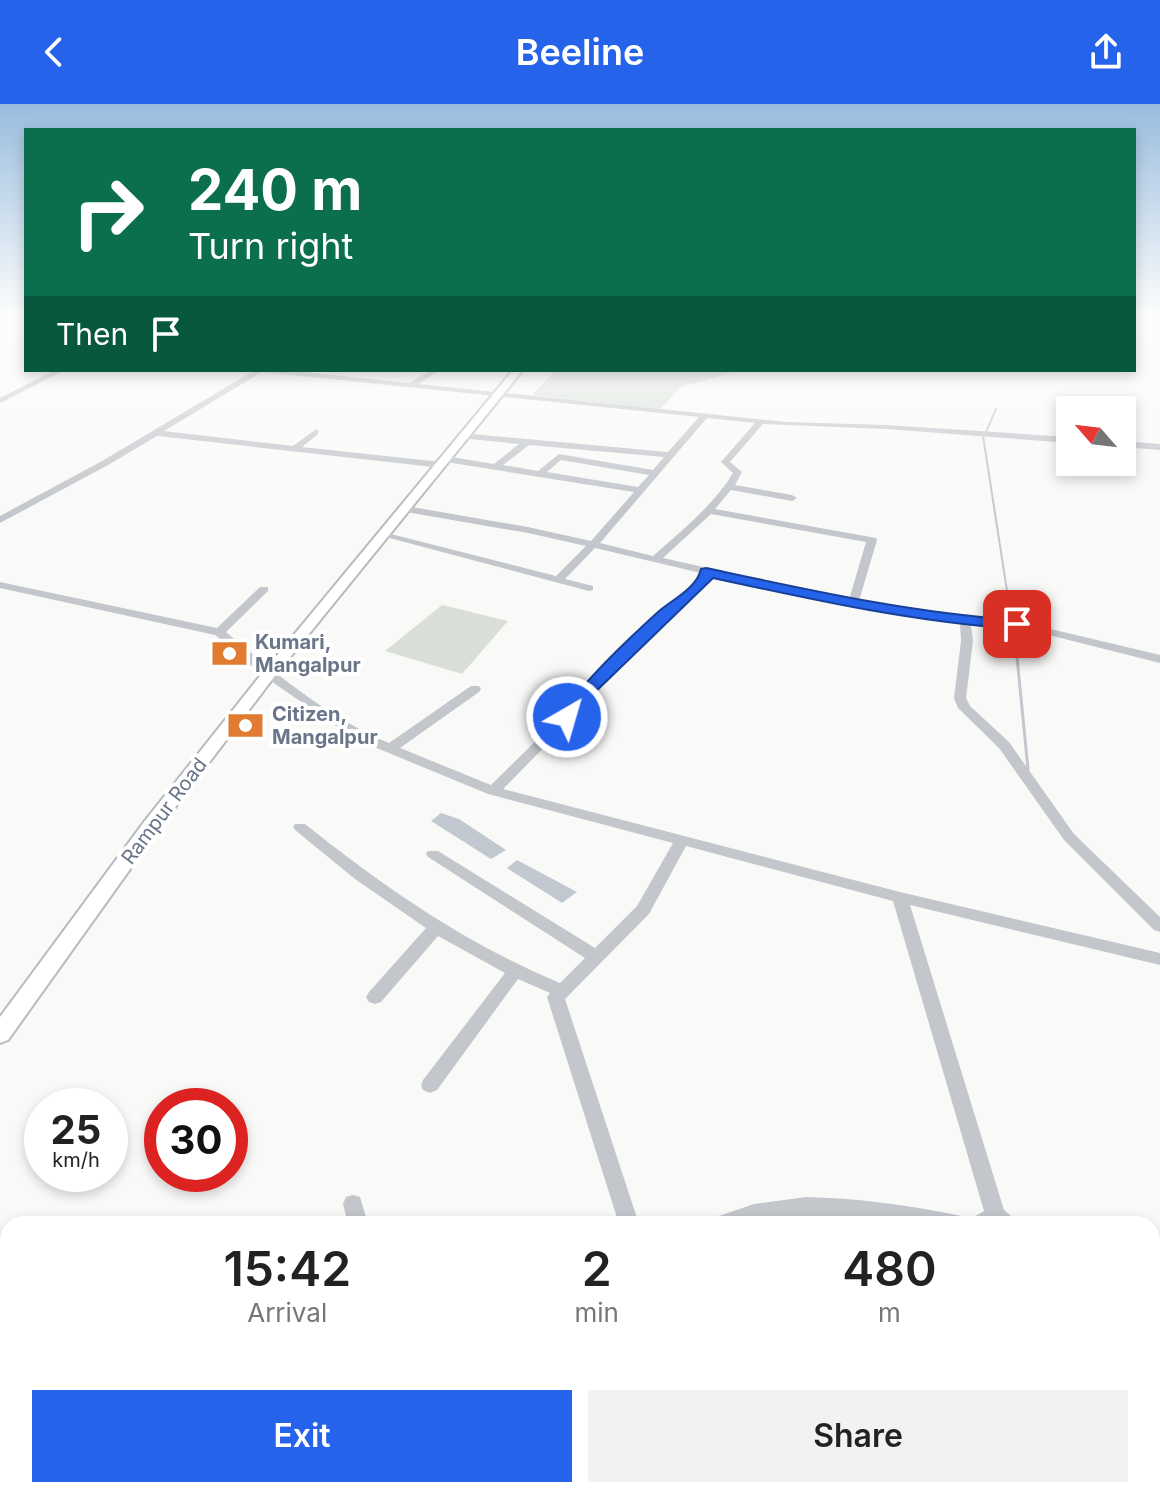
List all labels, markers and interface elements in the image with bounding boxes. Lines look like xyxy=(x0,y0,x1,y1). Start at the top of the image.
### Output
icon: back xyxy=(32,30,76,74)
text: Beeline xyxy=(516,30,644,74)
icon: share xyxy=(1084,30,1128,74)
text: 240 m xyxy=(188,156,362,224)
icon: right xyxy=(56,160,160,264)
text: Turn right xyxy=(188,224,353,268)
icon: arrive xyxy=(144,312,188,356)
text: Then xyxy=(56,316,128,352)
north arrow xyxy=(1056,396,1136,476)
map controls xyxy=(1056,396,1136,476)
pin xyxy=(983,590,1051,658)
icon: arrive xyxy=(995,602,1039,646)
place label: Kumari, Mangalpur xyxy=(255,630,361,677)
bank icon: Kumari, Mangalpur xyxy=(210,635,248,673)
position arrow xyxy=(525,675,609,759)
place label: Citizen, Mangalpur xyxy=(272,702,378,749)
bank icon: Citizen, Mangalpur xyxy=(227,707,265,745)
street label: Rampur Road xyxy=(116,753,212,869)
speed limit sign: 30 xyxy=(144,1088,248,1192)
text: 25 xyxy=(51,1105,101,1154)
text: km/h xyxy=(52,1148,100,1172)
text: 15:42 xyxy=(223,1239,351,1298)
text: 2 xyxy=(582,1239,612,1298)
text: 480 xyxy=(842,1239,937,1298)
text: Arrival xyxy=(247,1297,327,1328)
text: min xyxy=(574,1297,619,1328)
text: m xyxy=(878,1297,901,1328)
button: Exit xyxy=(32,1390,572,1482)
button: Share xyxy=(588,1390,1128,1482)

